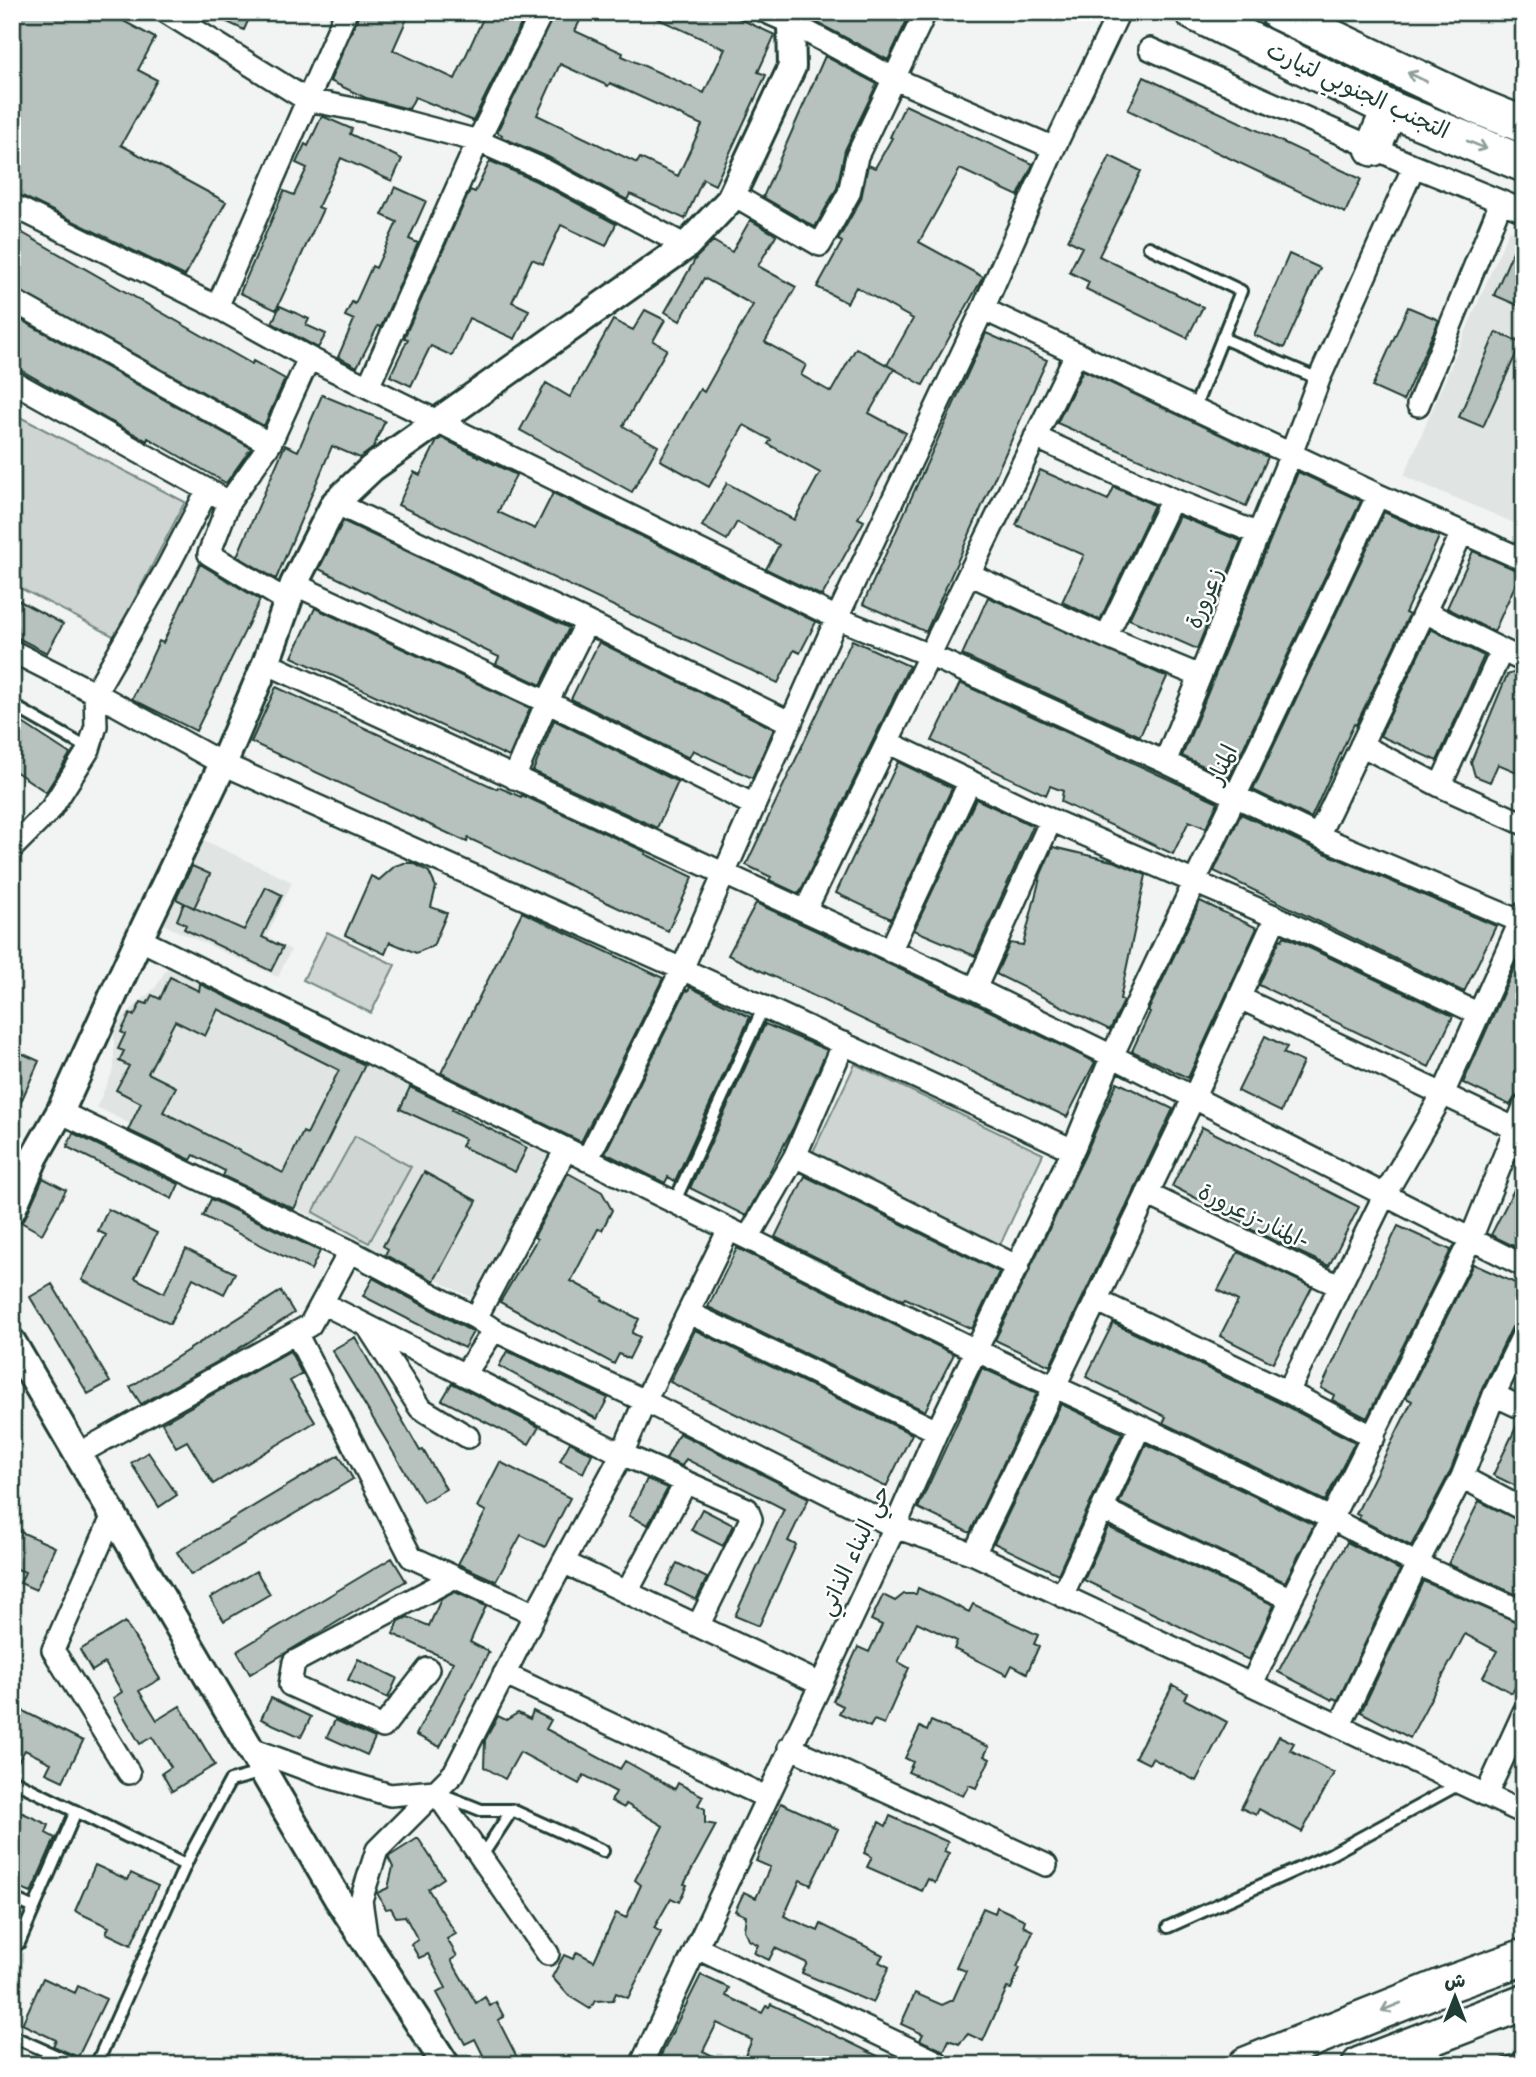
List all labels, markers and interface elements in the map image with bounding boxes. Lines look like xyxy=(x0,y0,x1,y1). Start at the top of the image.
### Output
street label: التجنب الجنوبي لتيارت xyxy=(1259,36,1453,151)
one-way arrow xyxy=(1406,70,1427,83)
one-way arrow xyxy=(1466,139,1487,152)
street label: زعرورة xyxy=(1180,564,1230,633)
street label: المنار xyxy=(1201,740,1244,790)
street label: المنار-زعرورة- xyxy=(1193,1178,1314,1256)
street label: حي البناء الذاتي xyxy=(812,1481,903,1623)
north arrow xyxy=(1420,1962,1490,2032)
text: ش xyxy=(1445,1970,1466,1993)
one-way arrow xyxy=(1381,2001,1402,2014)

